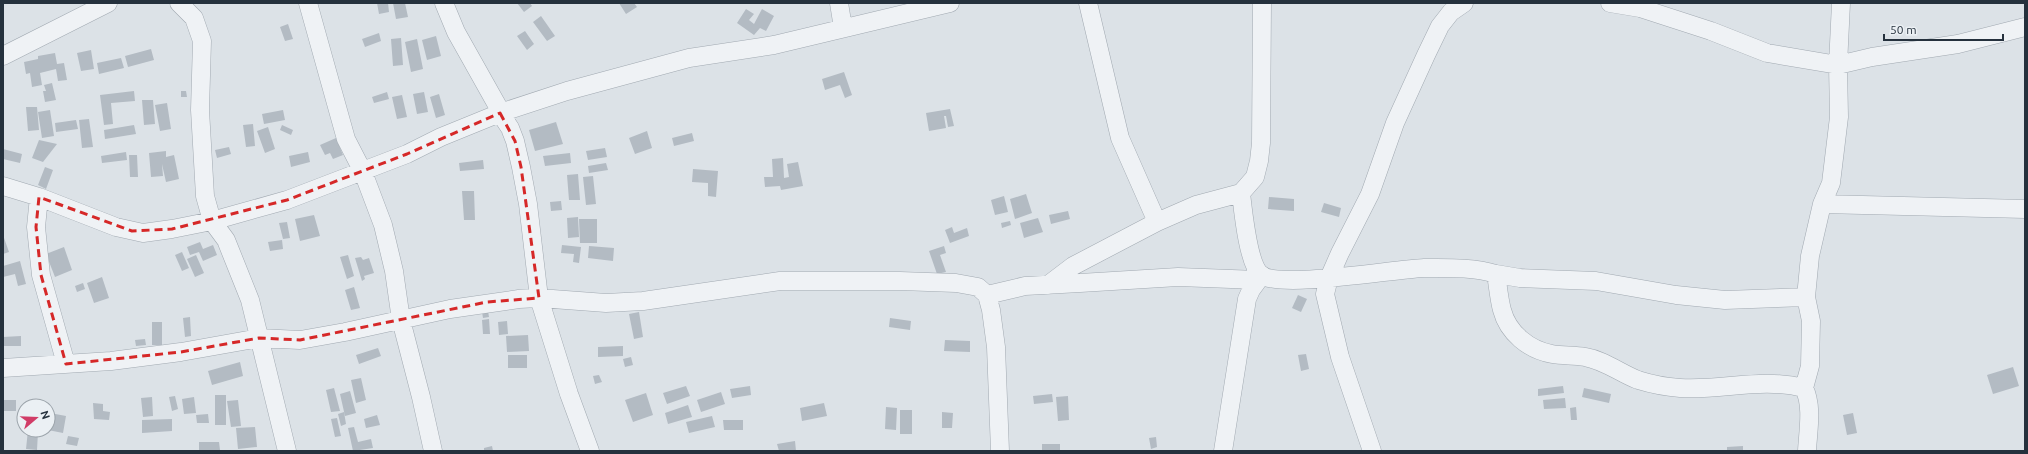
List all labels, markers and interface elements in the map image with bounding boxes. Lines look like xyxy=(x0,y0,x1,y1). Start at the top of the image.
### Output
scale bar xyxy=(1884,16,2003,42)
text: 50 m xyxy=(1890,23,1917,36)
north arrow xyxy=(16,398,56,438)
text: N xyxy=(38,409,52,421)

